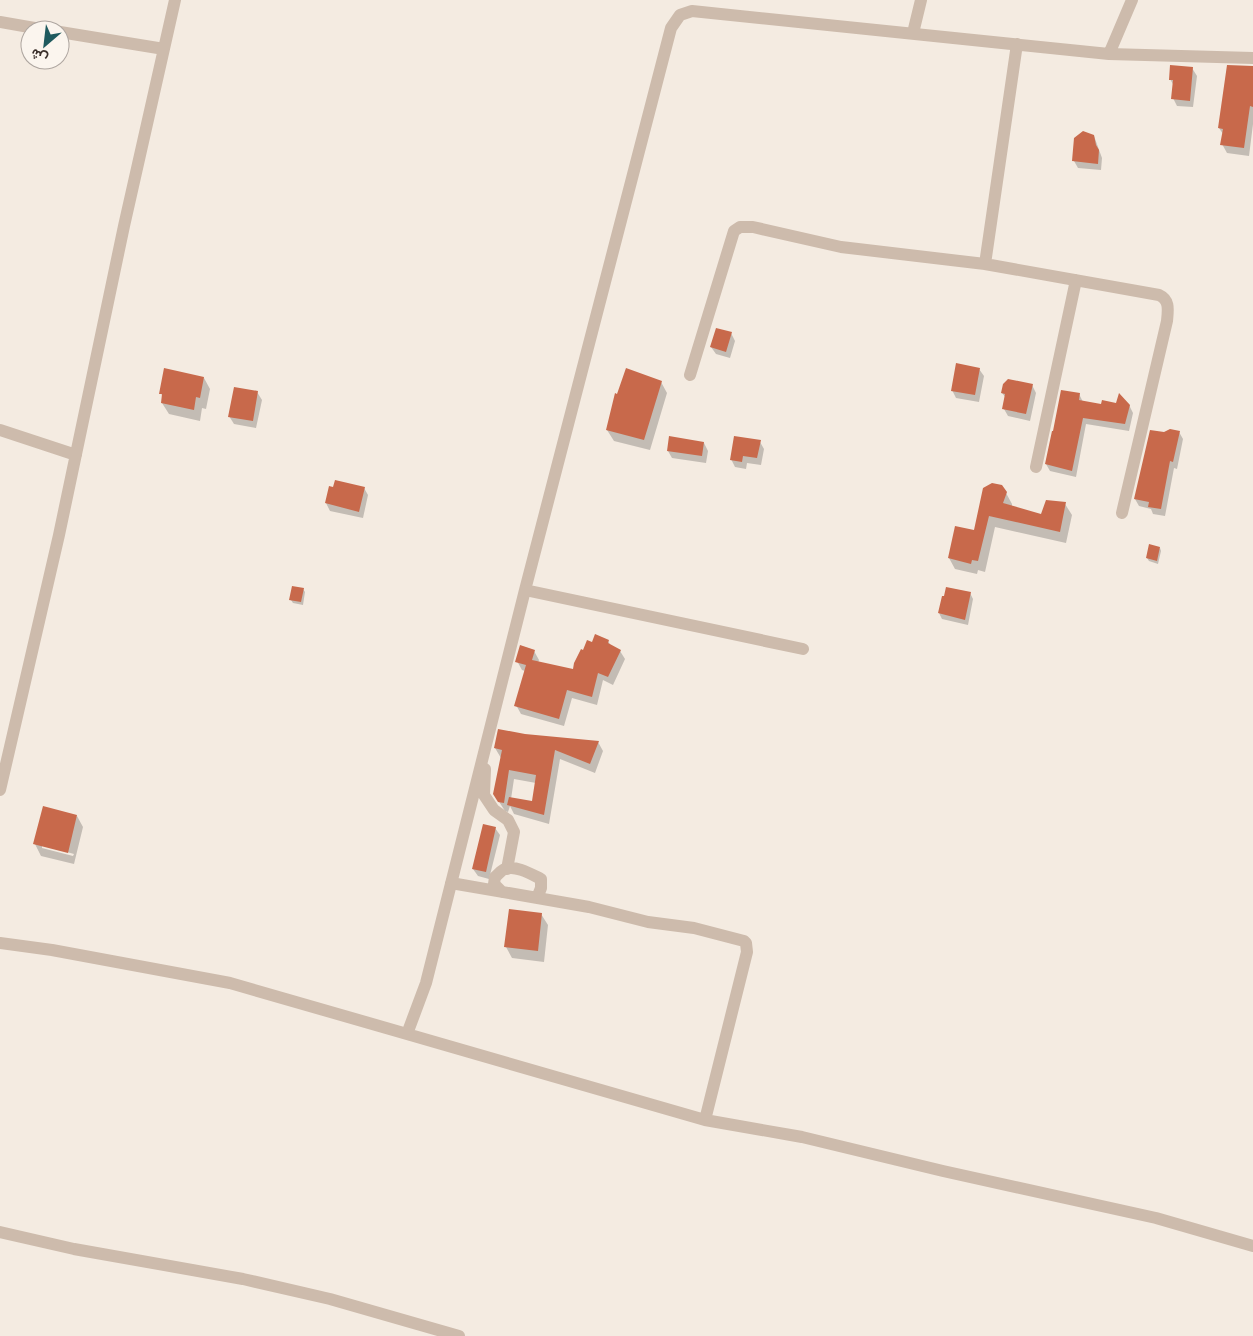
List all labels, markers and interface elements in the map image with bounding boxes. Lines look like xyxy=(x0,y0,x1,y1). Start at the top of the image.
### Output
north arrow xyxy=(20,20,70,70)
text: ش xyxy=(27,45,51,69)

